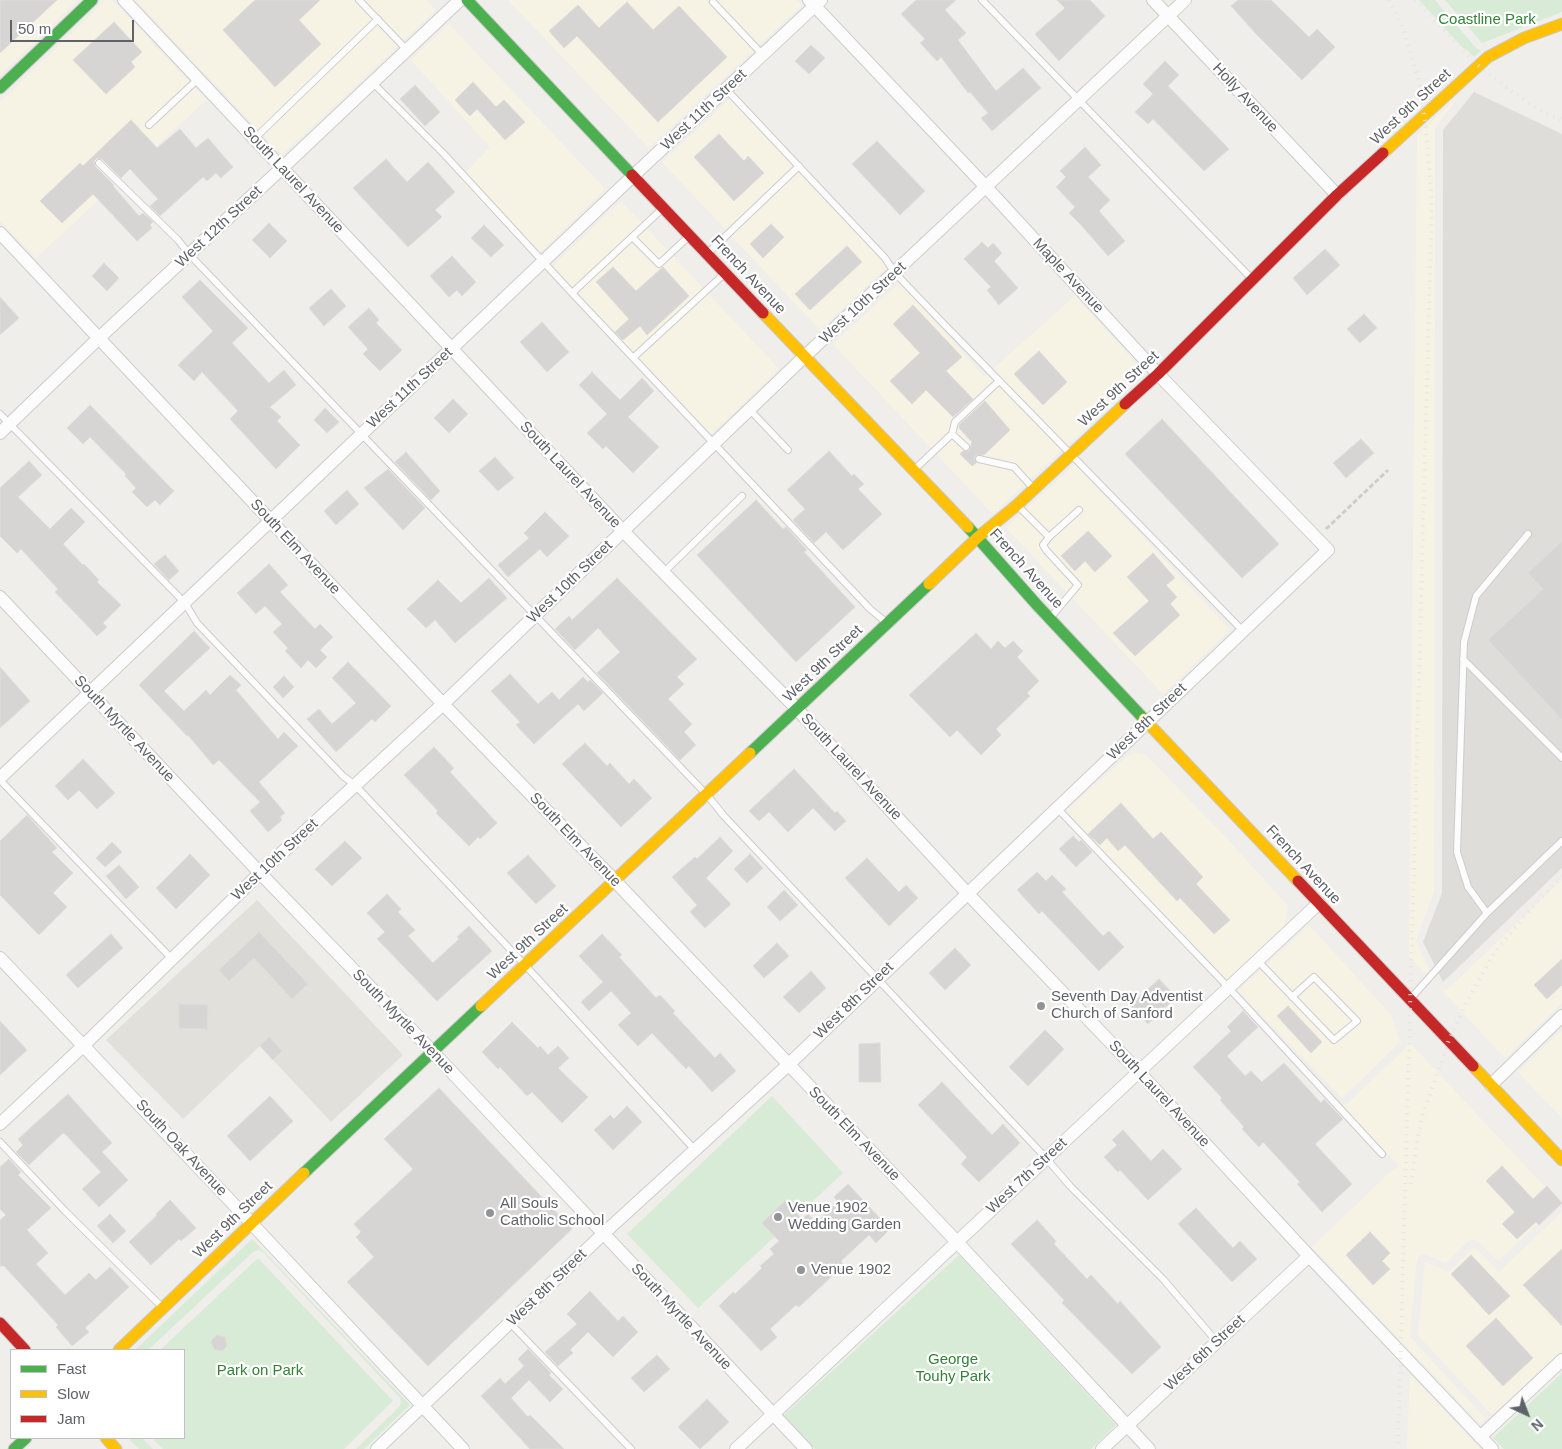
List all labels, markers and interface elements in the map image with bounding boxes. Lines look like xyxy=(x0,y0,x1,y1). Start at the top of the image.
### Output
scale bar xyxy=(12,10,136,42)
park label: Coastline Park xyxy=(1438,11,1536,29)
text: 50 m xyxy=(18,20,51,37)
street label: Holly Avenue xyxy=(1208,60,1282,136)
street label: West 9th Street xyxy=(1367,65,1455,149)
street label: West 11th Street xyxy=(658,66,750,154)
street label: South Laurel Avenue xyxy=(239,123,347,237)
street label: West 12th Street xyxy=(172,182,266,272)
street label: French Avenue xyxy=(707,232,789,318)
street label: Maple Avenue xyxy=(1029,235,1107,317)
street label: West 10th Street xyxy=(816,258,910,348)
street label: West 11th Street xyxy=(364,344,456,432)
street label: West 9th Street xyxy=(1075,347,1163,431)
street label: South Laurel Avenue xyxy=(516,418,624,532)
street label: South Elm Avenue xyxy=(246,496,344,598)
street label: French Avenue xyxy=(985,525,1067,613)
street label: West 10th Street xyxy=(524,537,616,627)
street label: West 9th Street xyxy=(780,622,866,706)
street label: South Myrtle Avenue xyxy=(70,672,178,786)
street label: West 8th Street xyxy=(1104,680,1190,764)
street label: South Laurel Avenue xyxy=(797,710,905,824)
street label: South Elm Avenue xyxy=(525,789,625,891)
street label: West 10th Street xyxy=(228,815,322,905)
street label: French Avenue xyxy=(1262,822,1344,908)
street label: West 9th Street xyxy=(484,900,572,984)
street label: West 8th Street xyxy=(811,959,897,1043)
street label: South Myrtle Avenue xyxy=(348,966,458,1078)
place label: Seventh Day Adventist Church of Sanford xyxy=(1051,988,1203,1023)
marker: Seventh Day Adventist Church of Sanford xyxy=(1035,1000,1047,1012)
street label: South Laurel Avenue xyxy=(1105,1037,1213,1151)
street label: South Elm Avenue xyxy=(804,1083,904,1185)
street label: South Oak Avenue xyxy=(132,1096,230,1200)
street label: West 7th Street xyxy=(983,1134,1071,1218)
street label: West 9th Street xyxy=(190,1178,276,1262)
place label: All Souls Catholic School xyxy=(500,1195,604,1230)
place label: Venue 1902 Wedding Garden xyxy=(788,1199,901,1234)
marker: All Souls Catholic School xyxy=(484,1207,496,1219)
marker: Venue 1902 Wedding Garden xyxy=(772,1211,784,1223)
street label: West 8th Street xyxy=(504,1246,590,1330)
street label: South Myrtle Avenue xyxy=(627,1260,735,1374)
place label: Venue 1902 xyxy=(811,1261,891,1279)
marker: Venue 1902 xyxy=(795,1264,807,1276)
street label: West 6th Street xyxy=(1161,1311,1249,1395)
legend xyxy=(10,1349,185,1439)
park label: George Touhy Park xyxy=(915,1351,991,1386)
text: Fast xyxy=(57,1360,86,1377)
park label: Park on Park xyxy=(217,1362,303,1380)
text: Slow xyxy=(57,1385,90,1402)
north arrow xyxy=(1502,1389,1552,1439)
text: Jam xyxy=(57,1410,85,1427)
text: N xyxy=(1528,1416,1546,1434)

